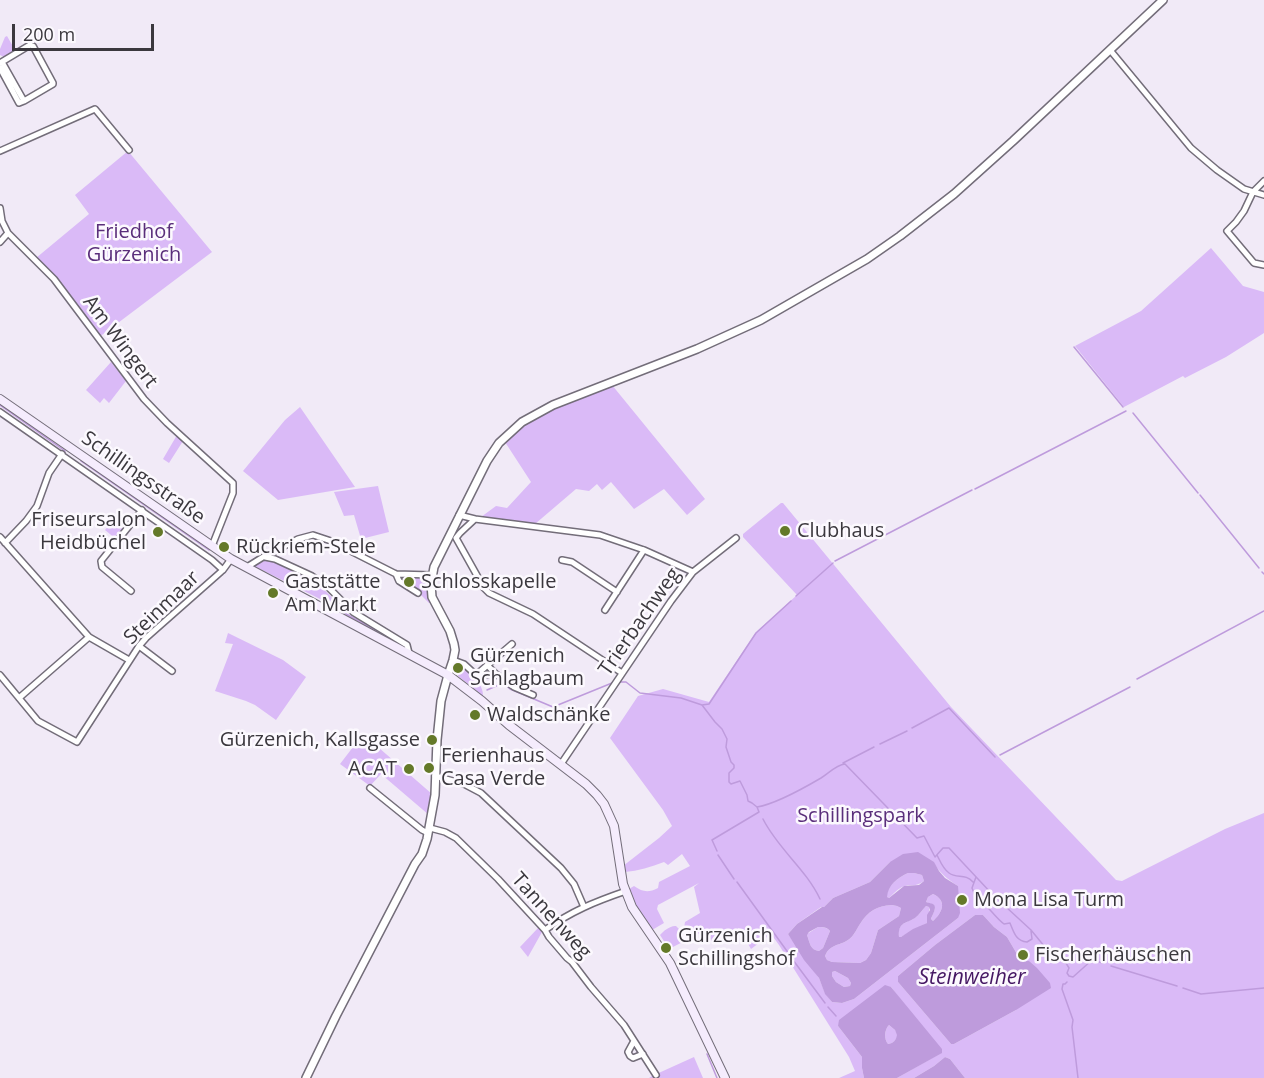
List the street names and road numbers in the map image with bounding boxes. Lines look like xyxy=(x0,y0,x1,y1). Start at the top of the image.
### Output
street label: Am Wingert xyxy=(77,291,163,393)
street label: Schillingsstraße xyxy=(77,427,209,529)
street label: Trierbachweg xyxy=(594,563,686,681)
street label: Steinmaar xyxy=(119,566,205,650)
street label: Tannenweg xyxy=(506,868,596,964)

